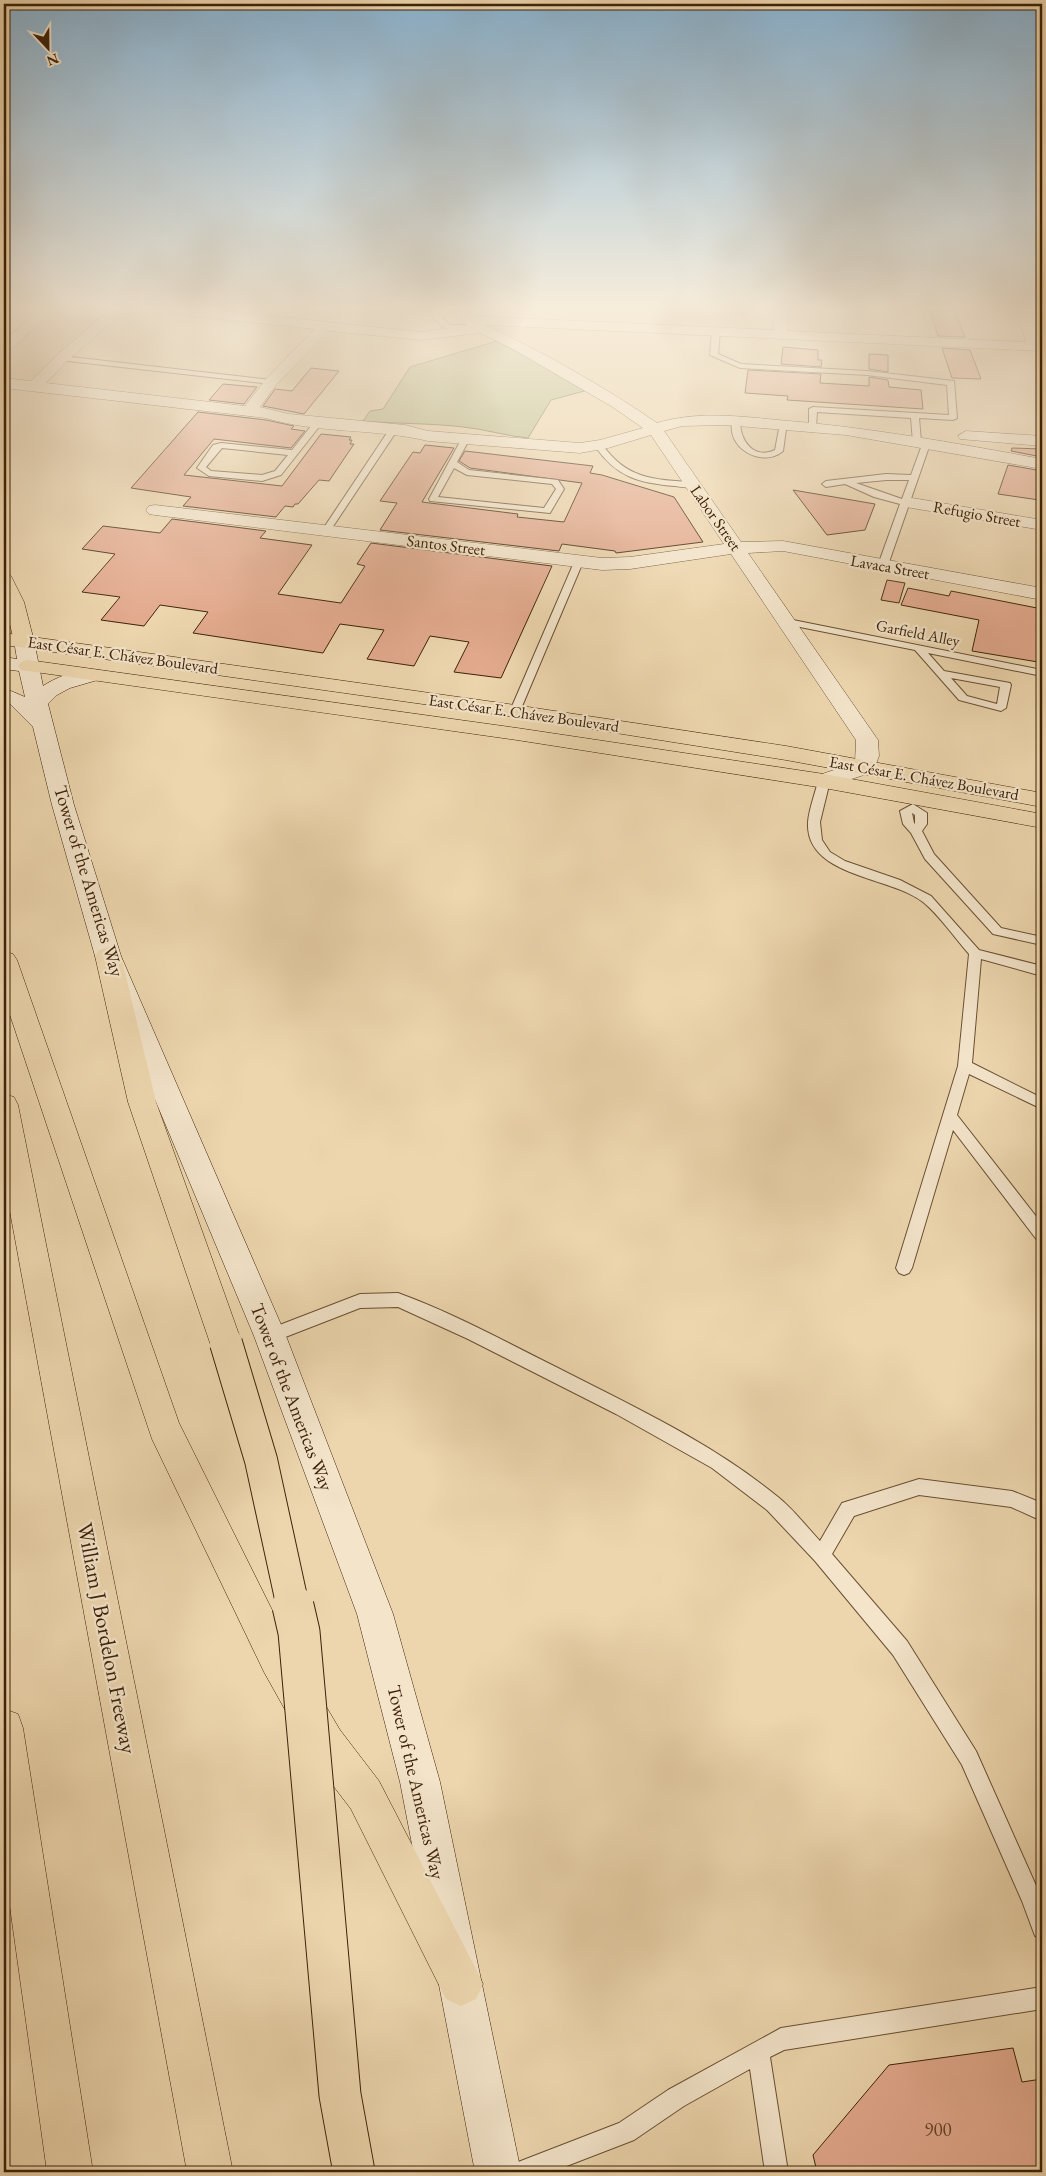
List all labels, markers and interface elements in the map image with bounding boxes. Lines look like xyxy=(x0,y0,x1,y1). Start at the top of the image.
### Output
north arrow xyxy=(22,22,72,72)
text: N xyxy=(44,50,61,71)
street label: Labor Street xyxy=(686,481,746,555)
street label: Refugio Street xyxy=(932,496,1022,532)
street label: Santos Street xyxy=(406,530,486,560)
street label: Lavaca Street xyxy=(849,550,931,584)
street label: Garfield Alley xyxy=(874,615,963,652)
street label: East César E. Chávez Boulevard xyxy=(26,631,220,679)
street label: East César E. Chávez Boulevard xyxy=(427,689,621,737)
street label: East César E. Chávez Boulevard xyxy=(828,751,1021,805)
street label: Tower of the Americas Way xyxy=(48,782,130,980)
street label: Tower of the Americas Way xyxy=(245,1300,340,1495)
street label: William J Bordelon Freeway xyxy=(70,1520,144,1756)
street label: Tower of the Americas Way xyxy=(381,1682,451,1882)
house number: 900 xyxy=(924,2117,952,2142)

